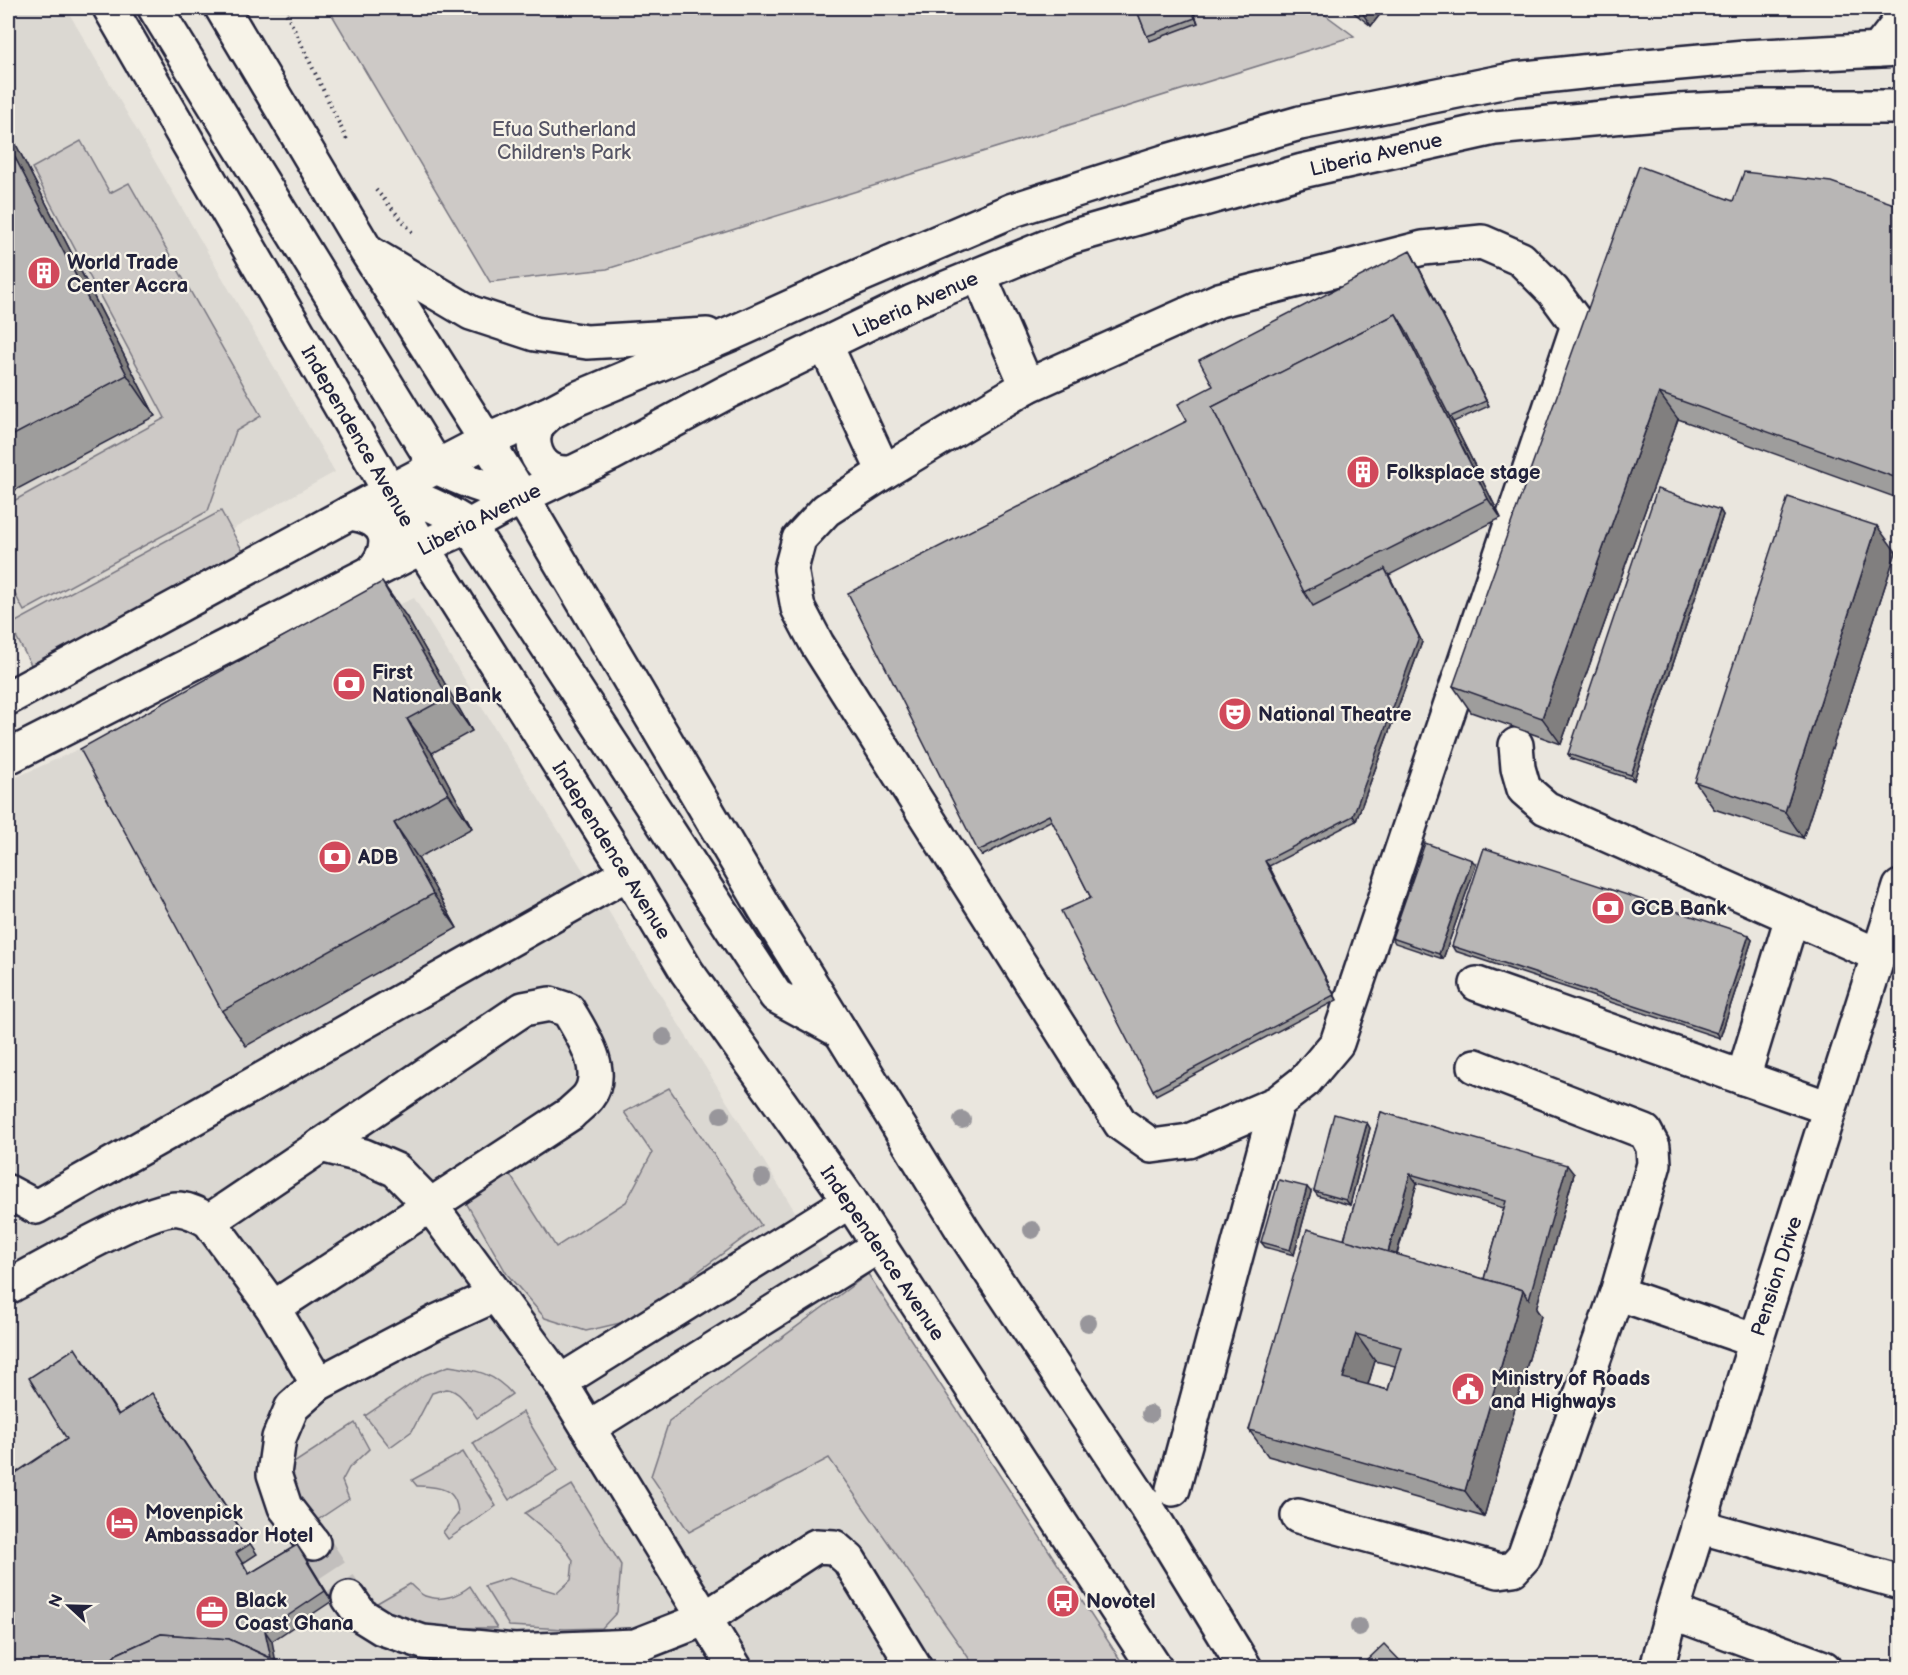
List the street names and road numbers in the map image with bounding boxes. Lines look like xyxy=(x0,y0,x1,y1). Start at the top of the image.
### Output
street label: Liberia Avenue xyxy=(1308,128,1445,182)
street label: Liberia Avenue xyxy=(849,266,982,343)
street label: Independence Avenue xyxy=(295,342,419,531)
street label: Liberia Avenue xyxy=(414,478,545,561)
street label: Independence Avenue xyxy=(547,757,676,944)
street label: Independence Avenue xyxy=(815,1162,950,1345)
street label: Pension Drive xyxy=(1746,1213,1808,1339)

